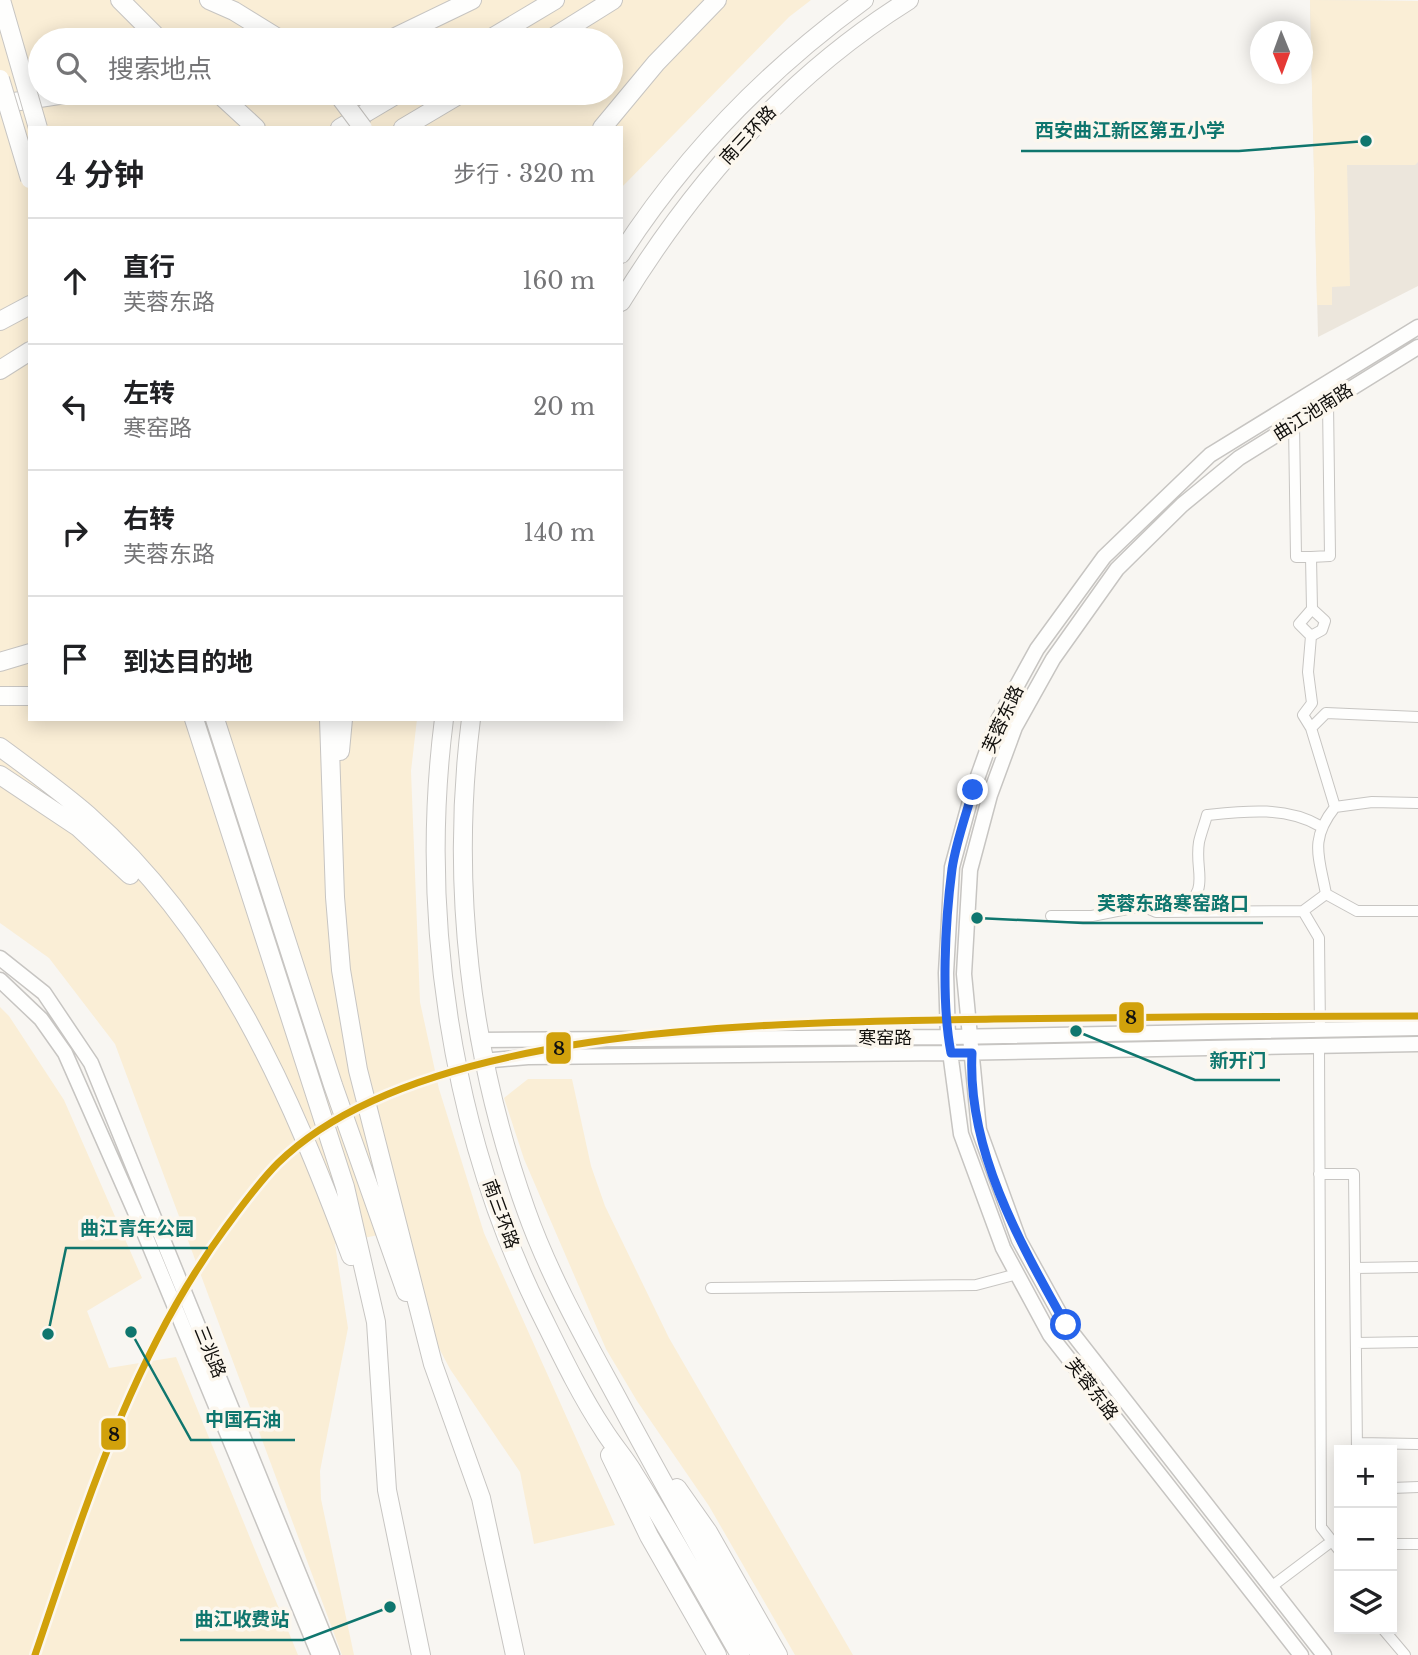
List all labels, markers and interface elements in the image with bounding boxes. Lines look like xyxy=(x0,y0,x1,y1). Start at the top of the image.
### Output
north arrow xyxy=(1250,21,1313,84)
search box xyxy=(28,28,623,105)
icon: search xyxy=(52,48,90,86)
text: 搜索地点 xyxy=(108,53,212,85)
street label: 南三环路 xyxy=(715,101,781,169)
callout: 西安曲江新区第五小学 xyxy=(1021,111,1239,151)
text: 西安曲江新区第五小学 xyxy=(1035,119,1225,142)
text: 4 分钟 xyxy=(56,156,144,193)
text: 步行 · 320 m xyxy=(453,160,595,188)
text: 直行 xyxy=(123,251,175,283)
icon: ahead xyxy=(56,262,94,300)
text: 160 m xyxy=(522,267,595,295)
text: 芙蓉东路 xyxy=(123,288,215,316)
text: 左转 xyxy=(123,377,175,409)
street label: 曲江池南路 xyxy=(1269,379,1357,445)
icon: left xyxy=(56,388,94,426)
text: 20 m xyxy=(533,393,595,421)
text: 寒窑路 xyxy=(123,414,192,442)
text: 右转 xyxy=(123,503,175,535)
icon: right xyxy=(56,514,94,552)
text: 140 m xyxy=(524,519,595,547)
text: 芙蓉东路 xyxy=(123,540,215,568)
icon: arrive xyxy=(56,640,94,678)
text: 到达目的地 xyxy=(123,646,253,678)
street label: 芙蓉东路 xyxy=(978,682,1028,756)
route end xyxy=(957,774,988,805)
callout: 芙蓉东路寒窑路口 xyxy=(1083,883,1263,923)
text: 芙蓉东路寒窑路口 xyxy=(1097,892,1249,915)
line badge: 8 xyxy=(1118,1001,1145,1034)
text: 8 xyxy=(1125,1006,1137,1029)
street label: 寒窑路 xyxy=(858,1027,912,1049)
line badge: 8 xyxy=(545,1031,572,1065)
text: 8 xyxy=(553,1037,565,1060)
callout: 新开门 xyxy=(1195,1040,1280,1080)
text: 新开门 xyxy=(1209,1049,1267,1072)
street label: 南三环路 xyxy=(478,1176,524,1252)
callout: 曲江青年公园 xyxy=(66,1208,208,1248)
text: 曲江青年公园 xyxy=(80,1217,194,1240)
route start xyxy=(1050,1309,1081,1340)
street label: 三兆路 xyxy=(190,1323,230,1381)
street label: 芙蓉东路 xyxy=(1061,1354,1123,1424)
callout: 中国石油 xyxy=(191,1400,295,1440)
text: 中国石油 xyxy=(205,1408,281,1431)
line badge: 8 xyxy=(100,1417,127,1451)
text: 8 xyxy=(108,1423,120,1446)
map controls xyxy=(1334,1445,1397,1634)
button: + xyxy=(1334,1445,1397,1508)
button: − xyxy=(1334,1508,1397,1571)
button: layers xyxy=(1334,1571,1397,1634)
callout: 曲江收费站 xyxy=(180,1600,303,1640)
text: 曲江收费站 xyxy=(194,1608,290,1631)

